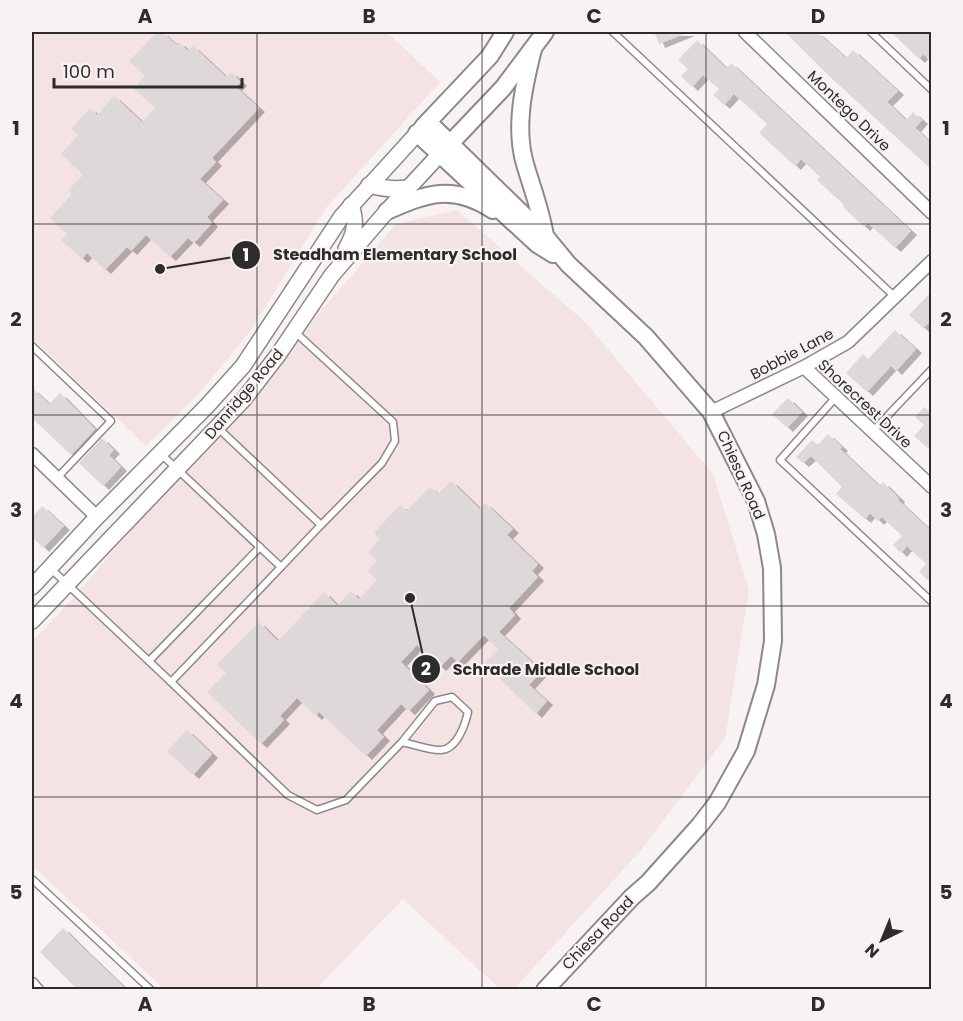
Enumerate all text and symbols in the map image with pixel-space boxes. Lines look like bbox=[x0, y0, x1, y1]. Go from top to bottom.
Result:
text: A bbox=[138, 2, 153, 30]
text: B bbox=[362, 2, 376, 30]
text: C bbox=[586, 2, 602, 30]
text: D bbox=[811, 2, 825, 30]
scale bar bbox=[54, 51, 242, 89]
text: 100 m bbox=[63, 59, 115, 84]
street label: Montego Drive bbox=[803, 65, 896, 156]
text: 1 bbox=[12, 114, 20, 142]
text: 1 bbox=[942, 114, 950, 142]
callout: Steadham Elementary School bbox=[231, 238, 529, 272]
text: 1 bbox=[243, 242, 249, 267]
text: Steadham Elementary School bbox=[273, 243, 517, 266]
text: 2 bbox=[10, 305, 22, 333]
text: 2 bbox=[940, 305, 952, 333]
street label: Bobbie Lane bbox=[746, 323, 837, 384]
street label: Danridge Road bbox=[200, 344, 288, 443]
street label: Shorecrest Drive bbox=[814, 354, 917, 453]
street label: Chiesa Road bbox=[713, 427, 770, 523]
text: 3 bbox=[10, 496, 22, 524]
text: 3 bbox=[940, 496, 952, 524]
callout: Schrade Middle School bbox=[411, 652, 652, 686]
text: 2 bbox=[421, 656, 431, 681]
text: Schrade Middle School bbox=[453, 658, 639, 681]
text: 4 bbox=[9, 687, 23, 715]
text: 4 bbox=[939, 687, 953, 715]
text: 5 bbox=[10, 878, 23, 906]
text: 5 bbox=[940, 878, 953, 906]
street label: Chiesa Road bbox=[557, 891, 638, 974]
north arrow bbox=[852, 910, 912, 970]
text: N bbox=[860, 938, 884, 963]
text: A bbox=[138, 990, 153, 1018]
text: B bbox=[362, 990, 376, 1018]
text: C bbox=[586, 990, 602, 1018]
text: D bbox=[811, 990, 825, 1018]

